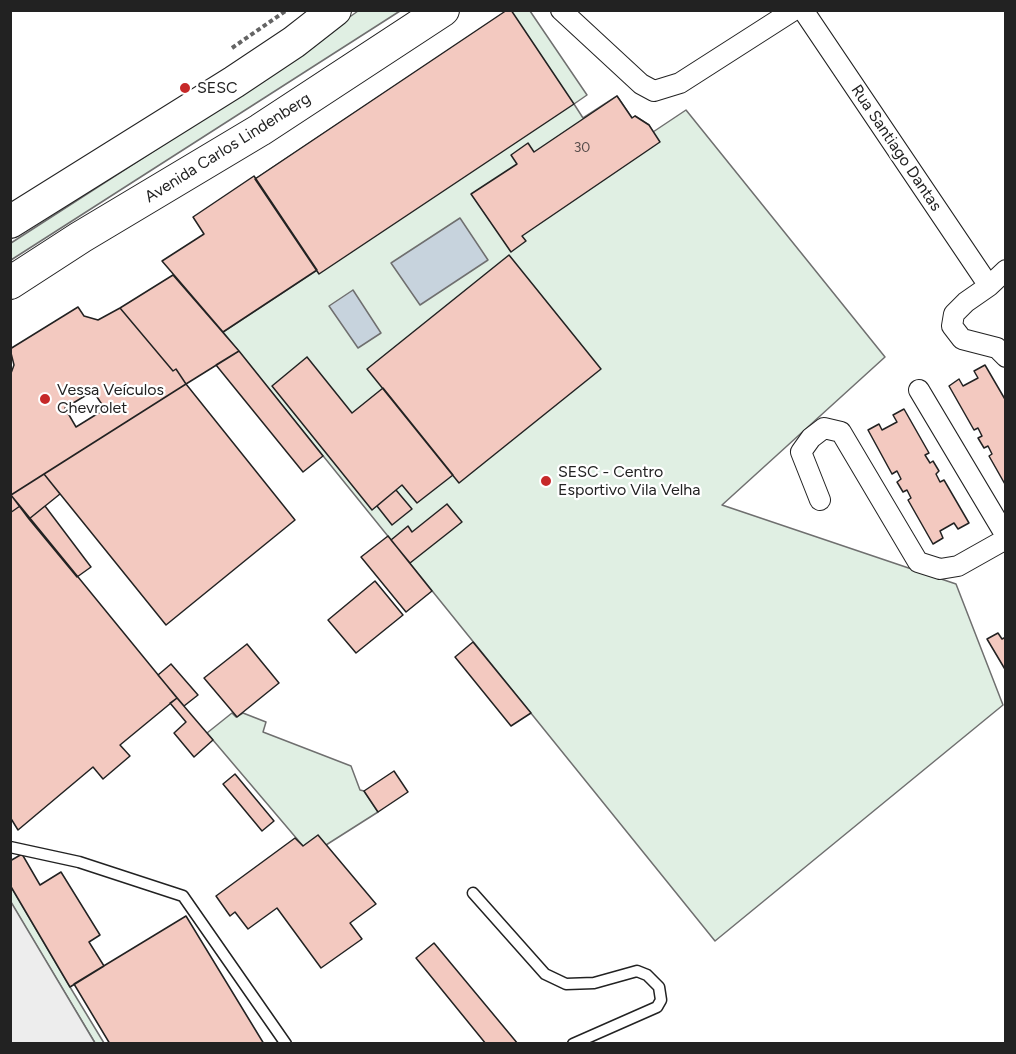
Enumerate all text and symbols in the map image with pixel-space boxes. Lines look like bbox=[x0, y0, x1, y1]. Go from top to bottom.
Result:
place label: SESC bbox=[197, 78, 238, 98]
marker: SESC bbox=[178, 81, 192, 95]
street label: Rua Santiago Dantas bbox=[847, 81, 945, 215]
street label: Avenida Carlos Lindenberg bbox=[142, 89, 314, 207]
house number: 30 bbox=[574, 140, 590, 156]
place label: Vessa Veículos Chevrolet bbox=[57, 380, 164, 418]
marker: Vessa Veículos Chevrolet bbox=[38, 392, 52, 406]
place label: SESC - Centro Esportivo Vila Velha bbox=[558, 462, 700, 500]
marker: SESC - Centro Esportivo Vila Velha bbox=[539, 474, 553, 488]

